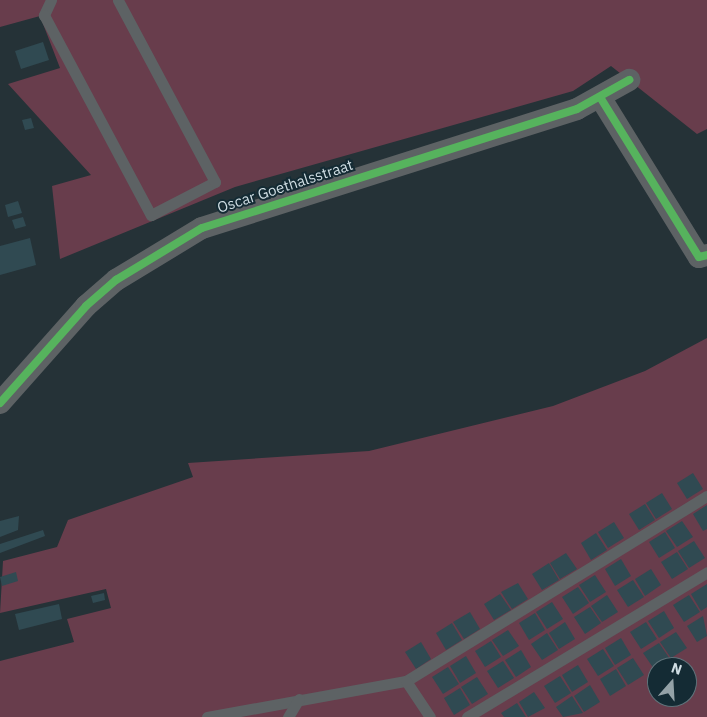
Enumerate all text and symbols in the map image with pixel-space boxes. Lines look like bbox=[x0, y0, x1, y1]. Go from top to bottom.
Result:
street label: Oscar Goethalsstraat bbox=[215, 156, 355, 216]
north arrow bbox=[647, 657, 697, 707]
text: N bbox=[669, 659, 684, 679]

